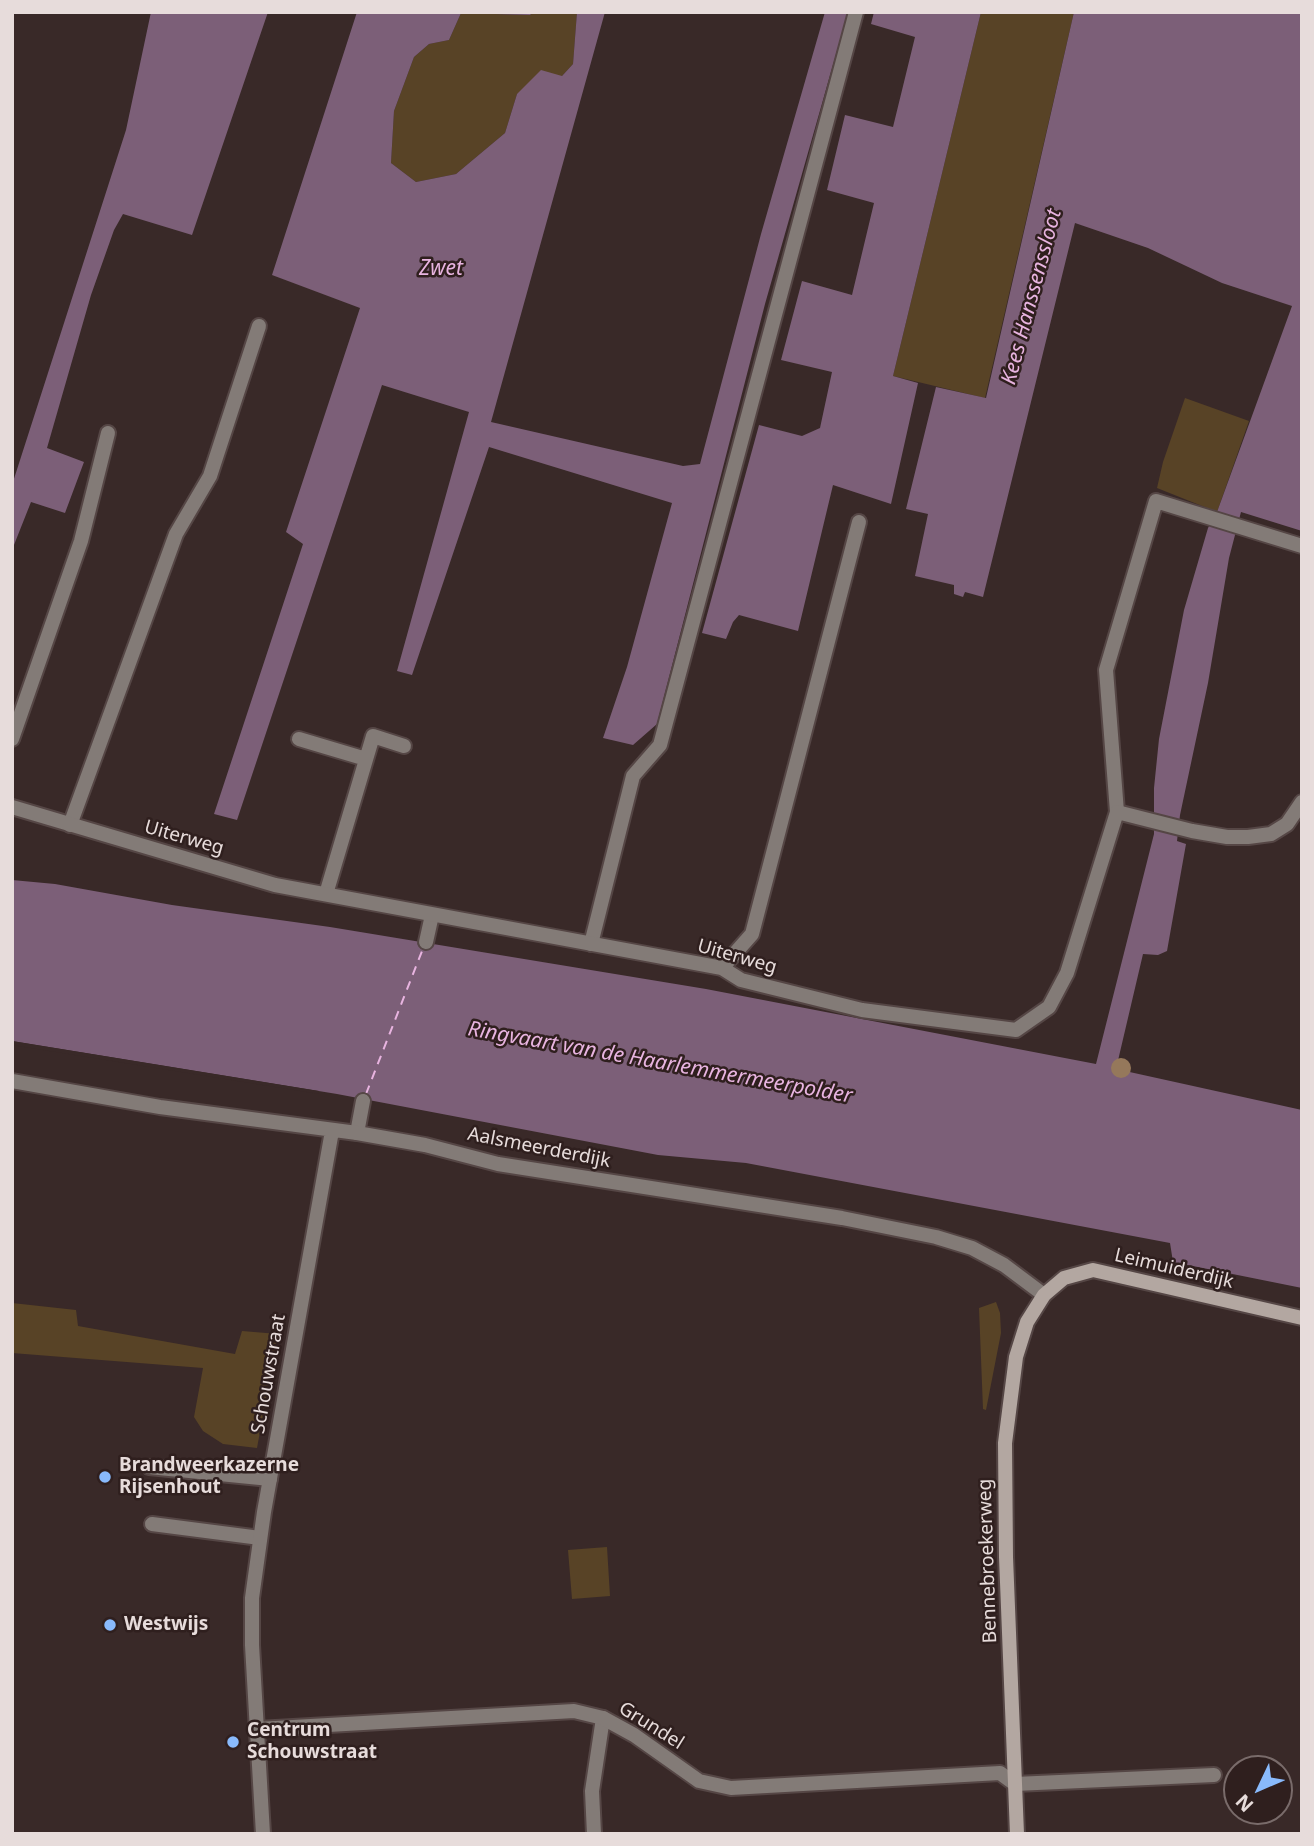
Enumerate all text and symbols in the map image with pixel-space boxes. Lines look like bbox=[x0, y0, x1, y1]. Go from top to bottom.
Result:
water label: Kees Hanssenssloot bbox=[996, 207, 1068, 387]
water label: Zwet bbox=[419, 256, 463, 282]
street label: Uiterweg bbox=[142, 816, 226, 860]
street label: Uiterweg bbox=[695, 935, 779, 979]
water label: Ringvaart van de Haarlemmermeerpolder bbox=[466, 1017, 854, 1109]
street label: Aalsmeerderdijk bbox=[466, 1123, 612, 1173]
street label: Leimuiderdijk bbox=[1112, 1244, 1236, 1294]
street label: Schouwstraat bbox=[247, 1312, 291, 1436]
place label: Brandweerkazerne Rijsenhout bbox=[119, 1455, 299, 1499]
marker: Brandweerkazerne Rijsenhout bbox=[97, 1469, 113, 1485]
street label: Bennebroekerweg bbox=[974, 1478, 1002, 1644]
place label: Westwijs bbox=[124, 1614, 208, 1636]
marker: Westwijs bbox=[102, 1617, 118, 1633]
street label: Grundel bbox=[614, 1697, 688, 1755]
place label: Centrum Schouwstraat bbox=[247, 1720, 377, 1764]
marker: Centrum Schouwstraat bbox=[225, 1734, 241, 1750]
north arrow bbox=[1223, 1755, 1293, 1825]
text: N bbox=[1230, 1789, 1259, 1818]

